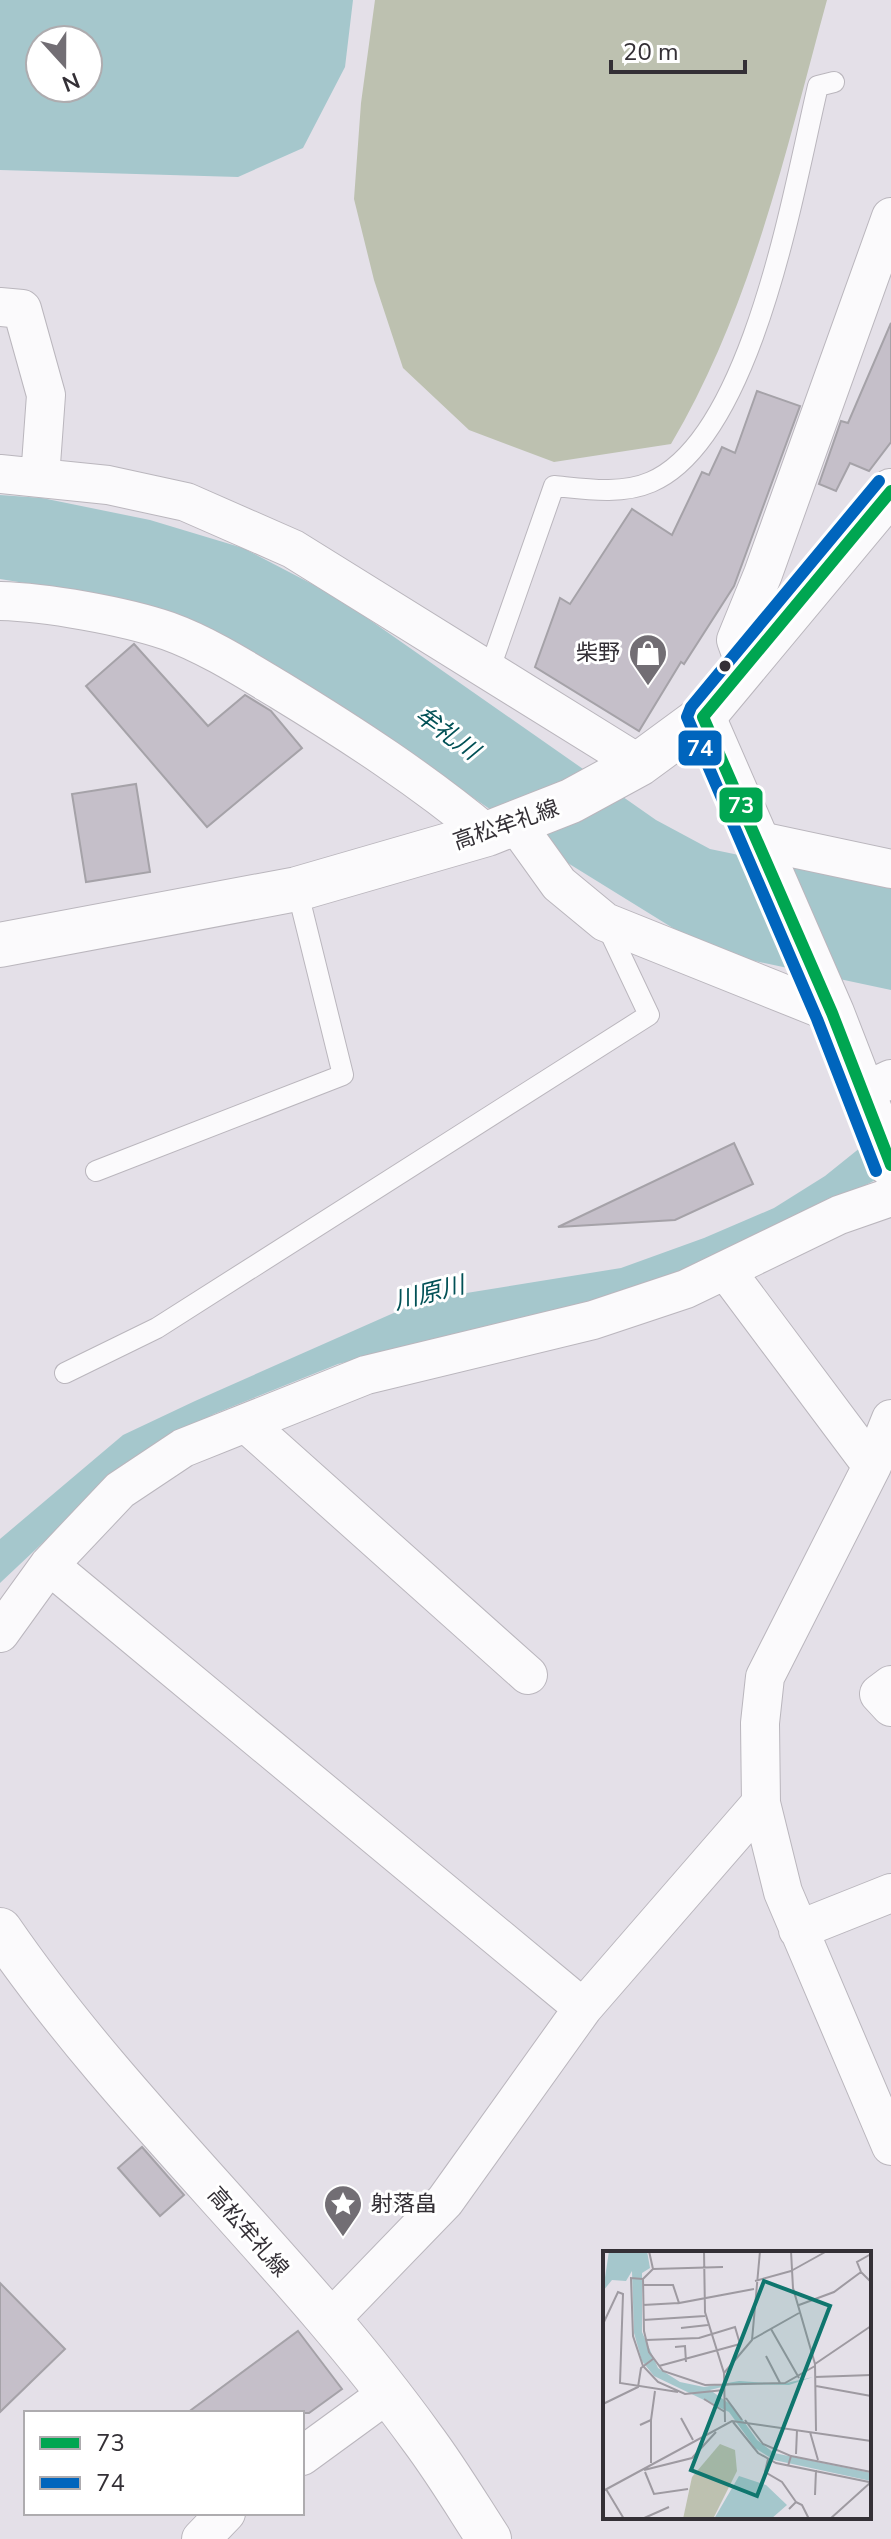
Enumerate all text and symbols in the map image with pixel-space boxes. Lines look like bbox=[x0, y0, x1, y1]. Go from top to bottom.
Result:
north arrow bbox=[24, 24, 104, 104]
scale bar bbox=[611, 24, 745, 74]
text: 20 m bbox=[623, 36, 679, 68]
text: N bbox=[58, 65, 84, 99]
shop icon: 柴野 bbox=[627, 632, 669, 687]
place label: 柴野 bbox=[576, 638, 620, 668]
unlabelled marker bbox=[717, 658, 733, 674]
water label: 牟礼川 bbox=[408, 699, 488, 769]
line badge: 74 bbox=[677, 729, 723, 767]
text: 74 bbox=[687, 734, 713, 764]
line badge: 73 bbox=[718, 786, 764, 824]
text: 73 bbox=[728, 791, 754, 821]
street label: 高松牟礼線 bbox=[449, 793, 563, 857]
water label: 川原川 bbox=[390, 1268, 471, 1317]
street label: 高松牟礼線 bbox=[201, 2181, 295, 2283]
place icon: 射落畠 bbox=[322, 2183, 364, 2238]
place label: 射落畠 bbox=[371, 2189, 437, 2219]
inset map bbox=[603, 2251, 871, 2519]
legend bbox=[24, 2411, 304, 2515]
text: 73 bbox=[96, 2427, 125, 2459]
text: 74 bbox=[96, 2467, 125, 2499]

